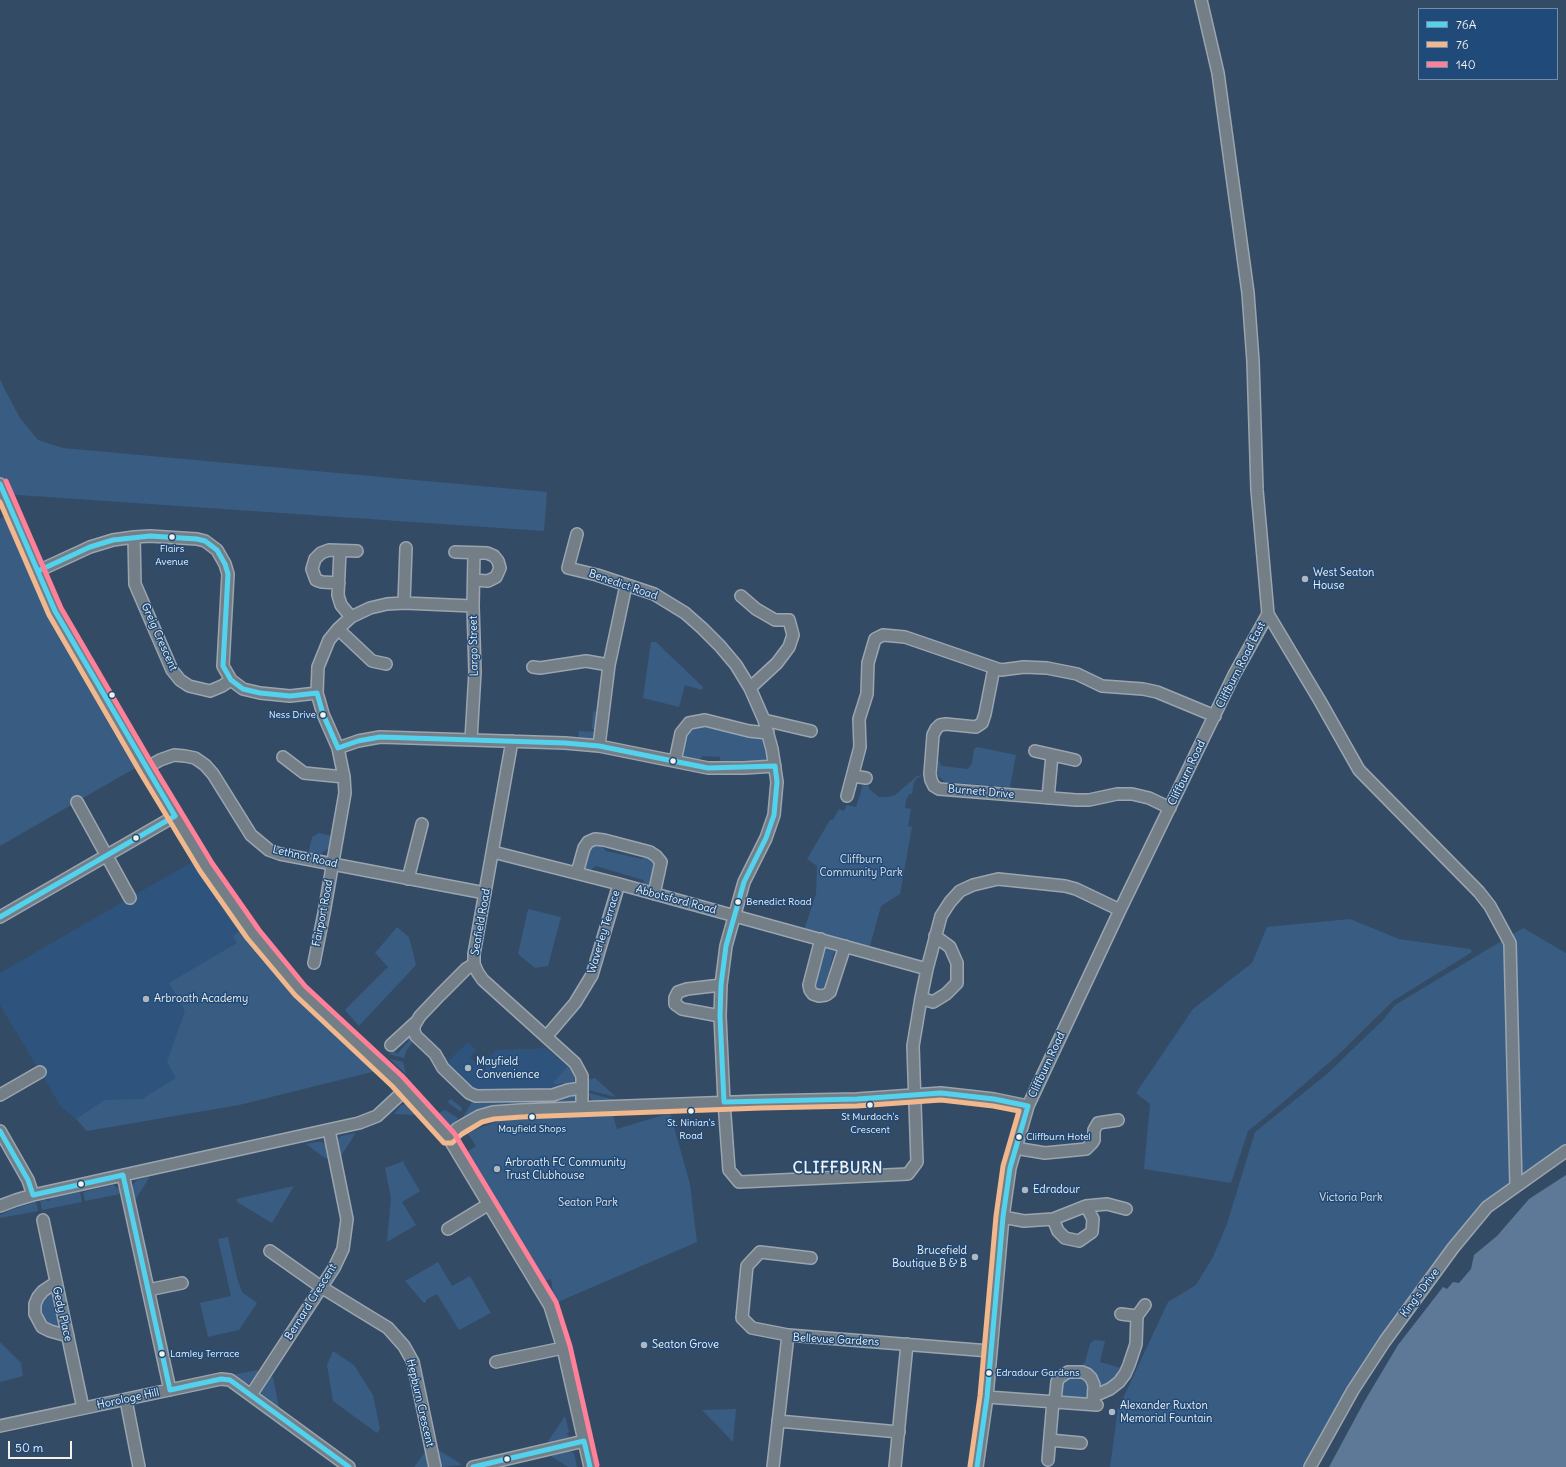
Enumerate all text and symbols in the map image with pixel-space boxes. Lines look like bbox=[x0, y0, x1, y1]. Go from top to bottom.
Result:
legend bbox=[1418, 8, 1558, 80]
text: 76A bbox=[1456, 17, 1476, 32]
text: 76 bbox=[1456, 37, 1469, 52]
text: 140 bbox=[1456, 57, 1476, 72]
marker: Flairs Avenue bbox=[167, 532, 177, 542]
place label: Flairs Avenue bbox=[155, 543, 189, 566]
place label: West Seaton House bbox=[1313, 566, 1374, 592]
street label: Benedict Road bbox=[587, 567, 659, 603]
marker: West Seaton House bbox=[1300, 574, 1310, 584]
street label: Greig Crescent bbox=[138, 601, 180, 673]
street label: Largo Street bbox=[467, 615, 481, 677]
street label: Cliffburn Road East bbox=[1214, 620, 1268, 710]
unlabelled marker bbox=[107, 690, 117, 700]
place label: Ness Drive bbox=[269, 709, 316, 721]
marker: Ness Drive bbox=[318, 710, 328, 720]
street label: Cliffburn Road bbox=[1165, 738, 1209, 808]
unlabelled marker bbox=[668, 756, 678, 766]
street label: Burnett Drive bbox=[947, 783, 1015, 801]
unlabelled marker bbox=[131, 833, 141, 843]
street label: Lethnot Road bbox=[271, 843, 339, 871]
park label: Cliffburn Community Park bbox=[819, 853, 903, 879]
street label: Fairport Road bbox=[310, 878, 336, 948]
street label: Abbotsford Road bbox=[634, 883, 718, 917]
street label: Seafield Road bbox=[469, 888, 493, 956]
street label: Waverley Terrace bbox=[585, 889, 623, 975]
place label: Benedict Road bbox=[746, 896, 812, 908]
marker: Benedict Road bbox=[733, 897, 743, 907]
place label: Arbroath Academy bbox=[154, 992, 248, 1006]
marker: Arbroath Academy bbox=[141, 994, 151, 1004]
street label: Cliffburn Road bbox=[1026, 1030, 1068, 1100]
place label: Mayfield Convenience bbox=[476, 1055, 539, 1081]
marker: Mayfield Convenience bbox=[463, 1063, 473, 1073]
marker: St Murdoch's Crescent bbox=[865, 1100, 875, 1110]
marker: St. Ninian's Road bbox=[686, 1106, 696, 1116]
place label: St Murdoch's Crescent bbox=[841, 1111, 899, 1134]
marker: Mayfield Shops bbox=[527, 1112, 537, 1122]
place label: St. Ninian's Road bbox=[667, 1117, 715, 1140]
place label: Mayfield Shops bbox=[498, 1123, 566, 1135]
place label: Cliffburn Hotel bbox=[1026, 1131, 1091, 1143]
marker: Cliffburn Hotel bbox=[1014, 1132, 1024, 1142]
place label: Arbroath FC Community Trust Clubhouse bbox=[505, 1156, 626, 1182]
district label: CLIFFBURN bbox=[793, 1160, 883, 1178]
marker: Arbroath FC Community Trust Clubhouse bbox=[492, 1164, 502, 1174]
unlabelled marker bbox=[76, 1179, 86, 1189]
place label: Edradour bbox=[1033, 1183, 1080, 1197]
marker: Edradour bbox=[1020, 1185, 1030, 1195]
park label: Victoria Park bbox=[1319, 1191, 1383, 1205]
park label: Seaton Park bbox=[558, 1196, 618, 1210]
place label: Brucefield Boutique B & B bbox=[892, 1244, 967, 1270]
marker: Brucefield Boutique B & B bbox=[970, 1252, 980, 1262]
street label: Bernard Crescent bbox=[282, 1261, 340, 1343]
street label: King's Drive bbox=[1398, 1266, 1442, 1320]
street label: Gedy Place bbox=[49, 1285, 75, 1343]
street label: Bellevue Gardens bbox=[792, 1331, 880, 1349]
place label: Seaton Grove bbox=[652, 1338, 719, 1352]
marker: Seaton Grove bbox=[639, 1340, 649, 1350]
place label: Lamley Terrace bbox=[170, 1348, 239, 1360]
marker: Lamley Terrace bbox=[157, 1349, 167, 1359]
street label: Hepburn Crescent bbox=[403, 1358, 437, 1448]
place label: Edradour Gardens bbox=[996, 1367, 1080, 1379]
marker: Edradour Gardens bbox=[984, 1368, 994, 1378]
street label: Horologe Hill bbox=[96, 1386, 160, 1412]
place label: Alexander Ruxton Memorial Fountain bbox=[1120, 1399, 1212, 1425]
marker: Alexander Ruxton Memorial Fountain bbox=[1107, 1407, 1117, 1417]
scale bar bbox=[10, 1433, 74, 1459]
text: 50 m bbox=[15, 1440, 43, 1455]
unlabelled marker bbox=[502, 1454, 512, 1464]

